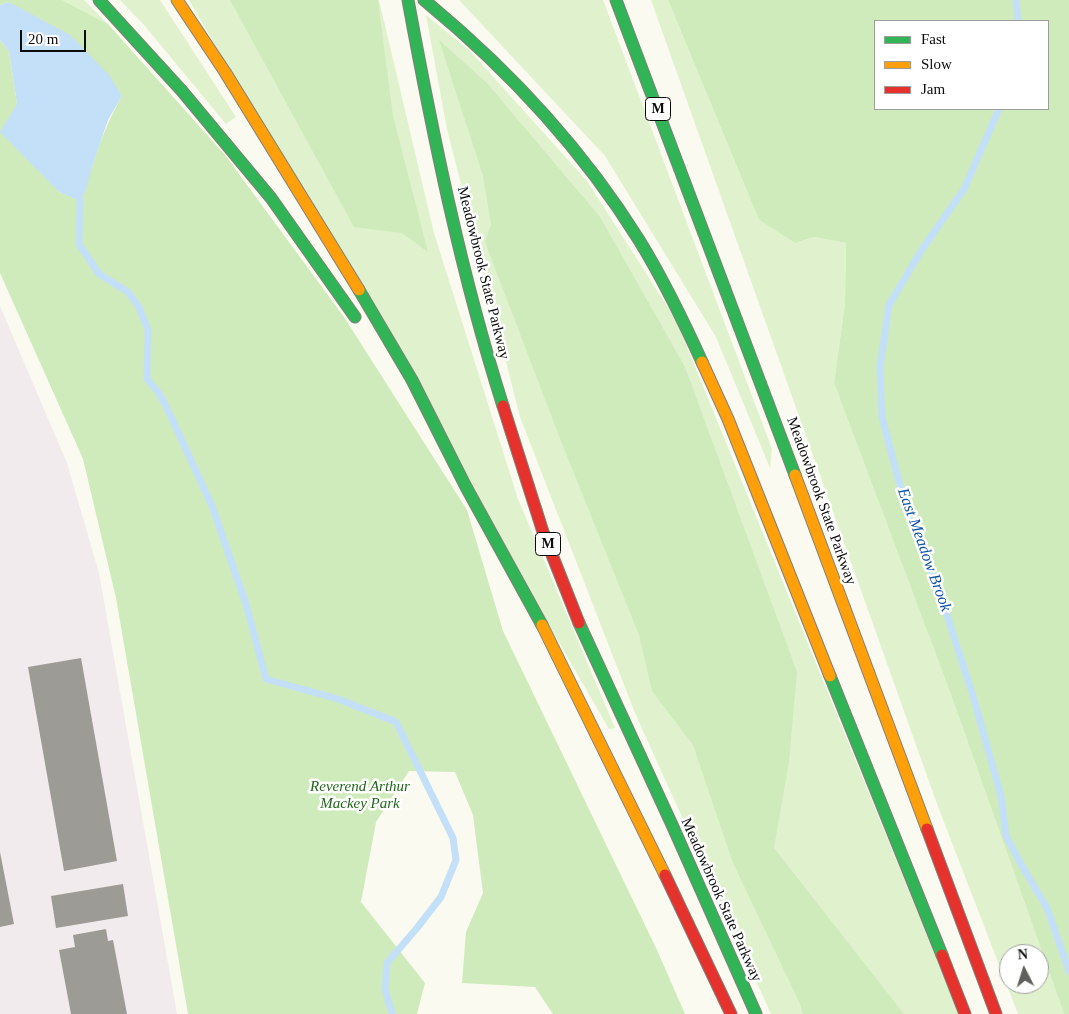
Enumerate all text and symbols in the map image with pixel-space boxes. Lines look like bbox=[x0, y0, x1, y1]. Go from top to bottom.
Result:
scale bar bbox=[22, 20, 89, 52]
legend bbox=[874, 20, 1049, 110]
text: 20 m bbox=[28, 31, 58, 47]
text: Fast bbox=[921, 31, 946, 47]
text: Slow bbox=[921, 56, 952, 72]
text: Jam bbox=[921, 81, 945, 97]
road number: M bbox=[646, 98, 670, 120]
street label: Meadowbrook State Parkway bbox=[453, 185, 513, 361]
street label: Meadowbrook State Parkway bbox=[782, 415, 860, 587]
water label: East Meadow Brook bbox=[893, 486, 955, 614]
road number: M bbox=[536, 532, 560, 556]
park label: Reverend Arthur Mackey Park bbox=[310, 778, 410, 813]
street label: Meadowbrook State Parkway bbox=[677, 815, 765, 985]
north arrow bbox=[999, 944, 1049, 994]
text: N bbox=[1017, 947, 1028, 962]

